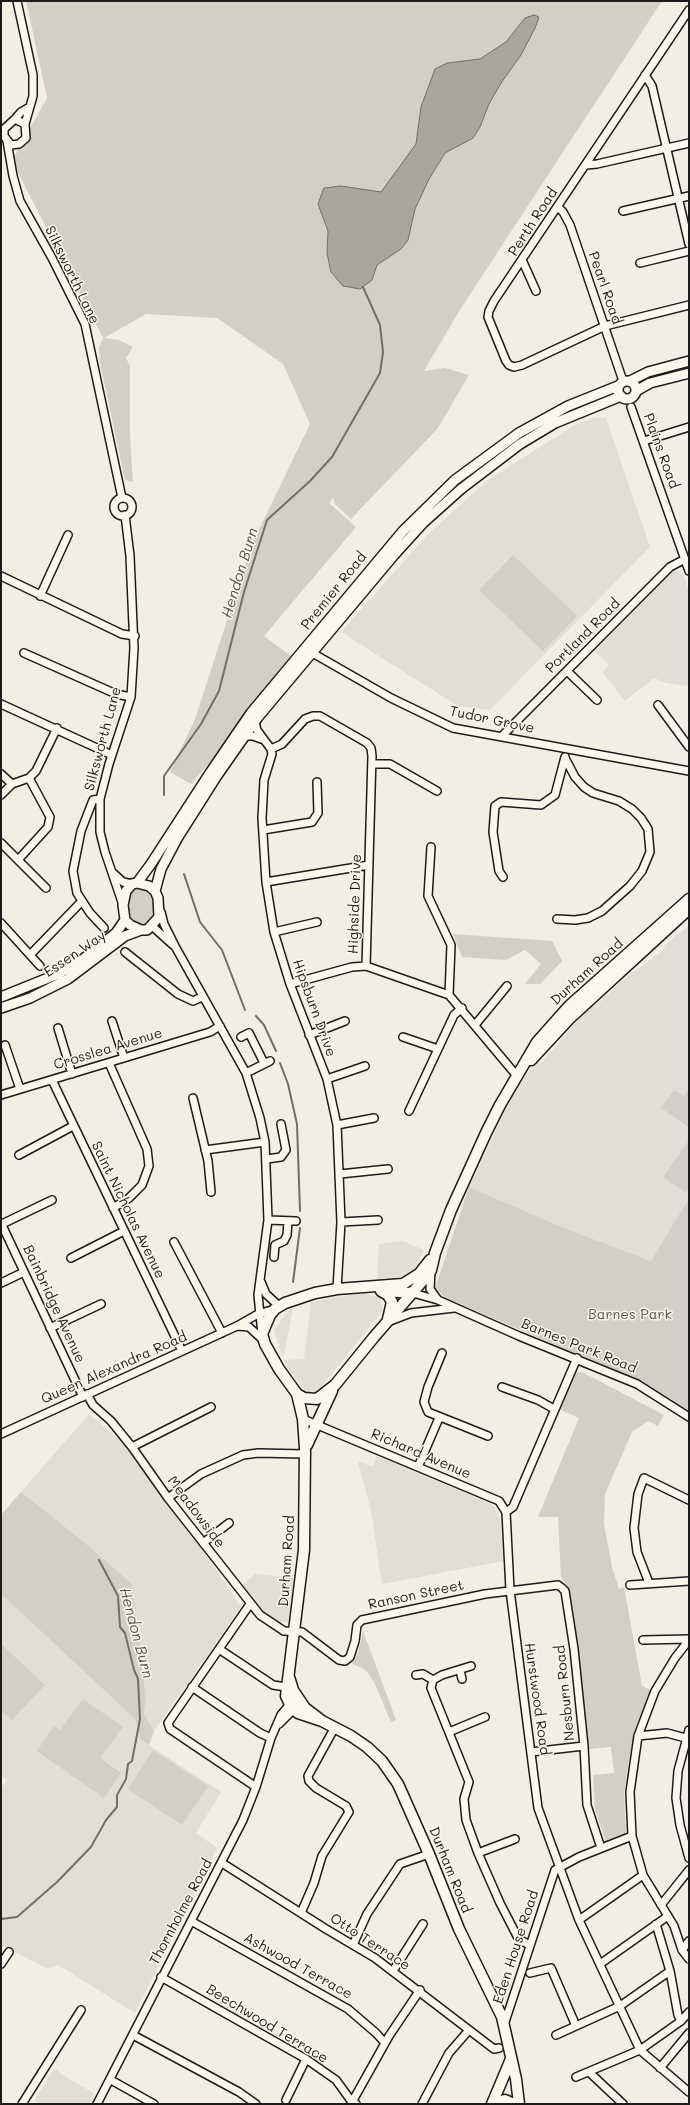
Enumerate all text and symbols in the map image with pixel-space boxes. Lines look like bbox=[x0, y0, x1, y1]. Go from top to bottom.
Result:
street label: Perth Road bbox=[505, 185, 561, 259]
street label: Silksworth Lane bbox=[41, 223, 103, 327]
street label: Pearl Road bbox=[585, 249, 625, 327]
street label: Plains Road bbox=[640, 411, 682, 491]
water label: Hendon Burn bbox=[218, 526, 262, 620]
street label: Premier Road bbox=[298, 549, 370, 633]
street label: Portland Road bbox=[542, 595, 624, 677]
street label: Silksworth Lane bbox=[81, 685, 125, 793]
street label: Tudor Grove bbox=[448, 703, 536, 737]
street label: Highside Drive bbox=[345, 854, 365, 954]
street label: Essen Way bbox=[41, 927, 109, 981]
street label: Durham Road bbox=[547, 935, 627, 1009]
street label: Hipsburn Drive bbox=[289, 957, 339, 1059]
street label: Crosslea Avenue bbox=[52, 1024, 164, 1074]
street label: Saint Nicholas Avenue bbox=[88, 1139, 168, 1281]
street label: Bainbridge Avenue bbox=[19, 1242, 89, 1366]
park label: Barnes Park bbox=[588, 1307, 672, 1323]
street label: Barnes Park Road bbox=[519, 1315, 639, 1377]
street label: Queen Alexandra Road bbox=[39, 1328, 189, 1408]
street label: Richard Avenue bbox=[369, 1425, 473, 1483]
street label: Meadowside bbox=[164, 1473, 228, 1551]
street label: Durham Road bbox=[275, 1515, 299, 1607]
street label: Ranson Street bbox=[367, 1577, 465, 1613]
water label: Hendon Burn bbox=[115, 1586, 157, 1680]
street label: Hurstwood Road bbox=[521, 1642, 553, 1756]
street label: Nesburn Road bbox=[552, 1644, 578, 1742]
street label: Durham Road bbox=[425, 1824, 475, 1916]
street label: Thornholme Road bbox=[146, 1856, 216, 1968]
street label: Eden House Road bbox=[490, 1888, 542, 2006]
street label: Otto Terrace bbox=[327, 1910, 413, 1974]
street label: Ashwood Terrace bbox=[241, 1929, 355, 2003]
street label: Beechwood Terrace bbox=[203, 1981, 331, 2067]

